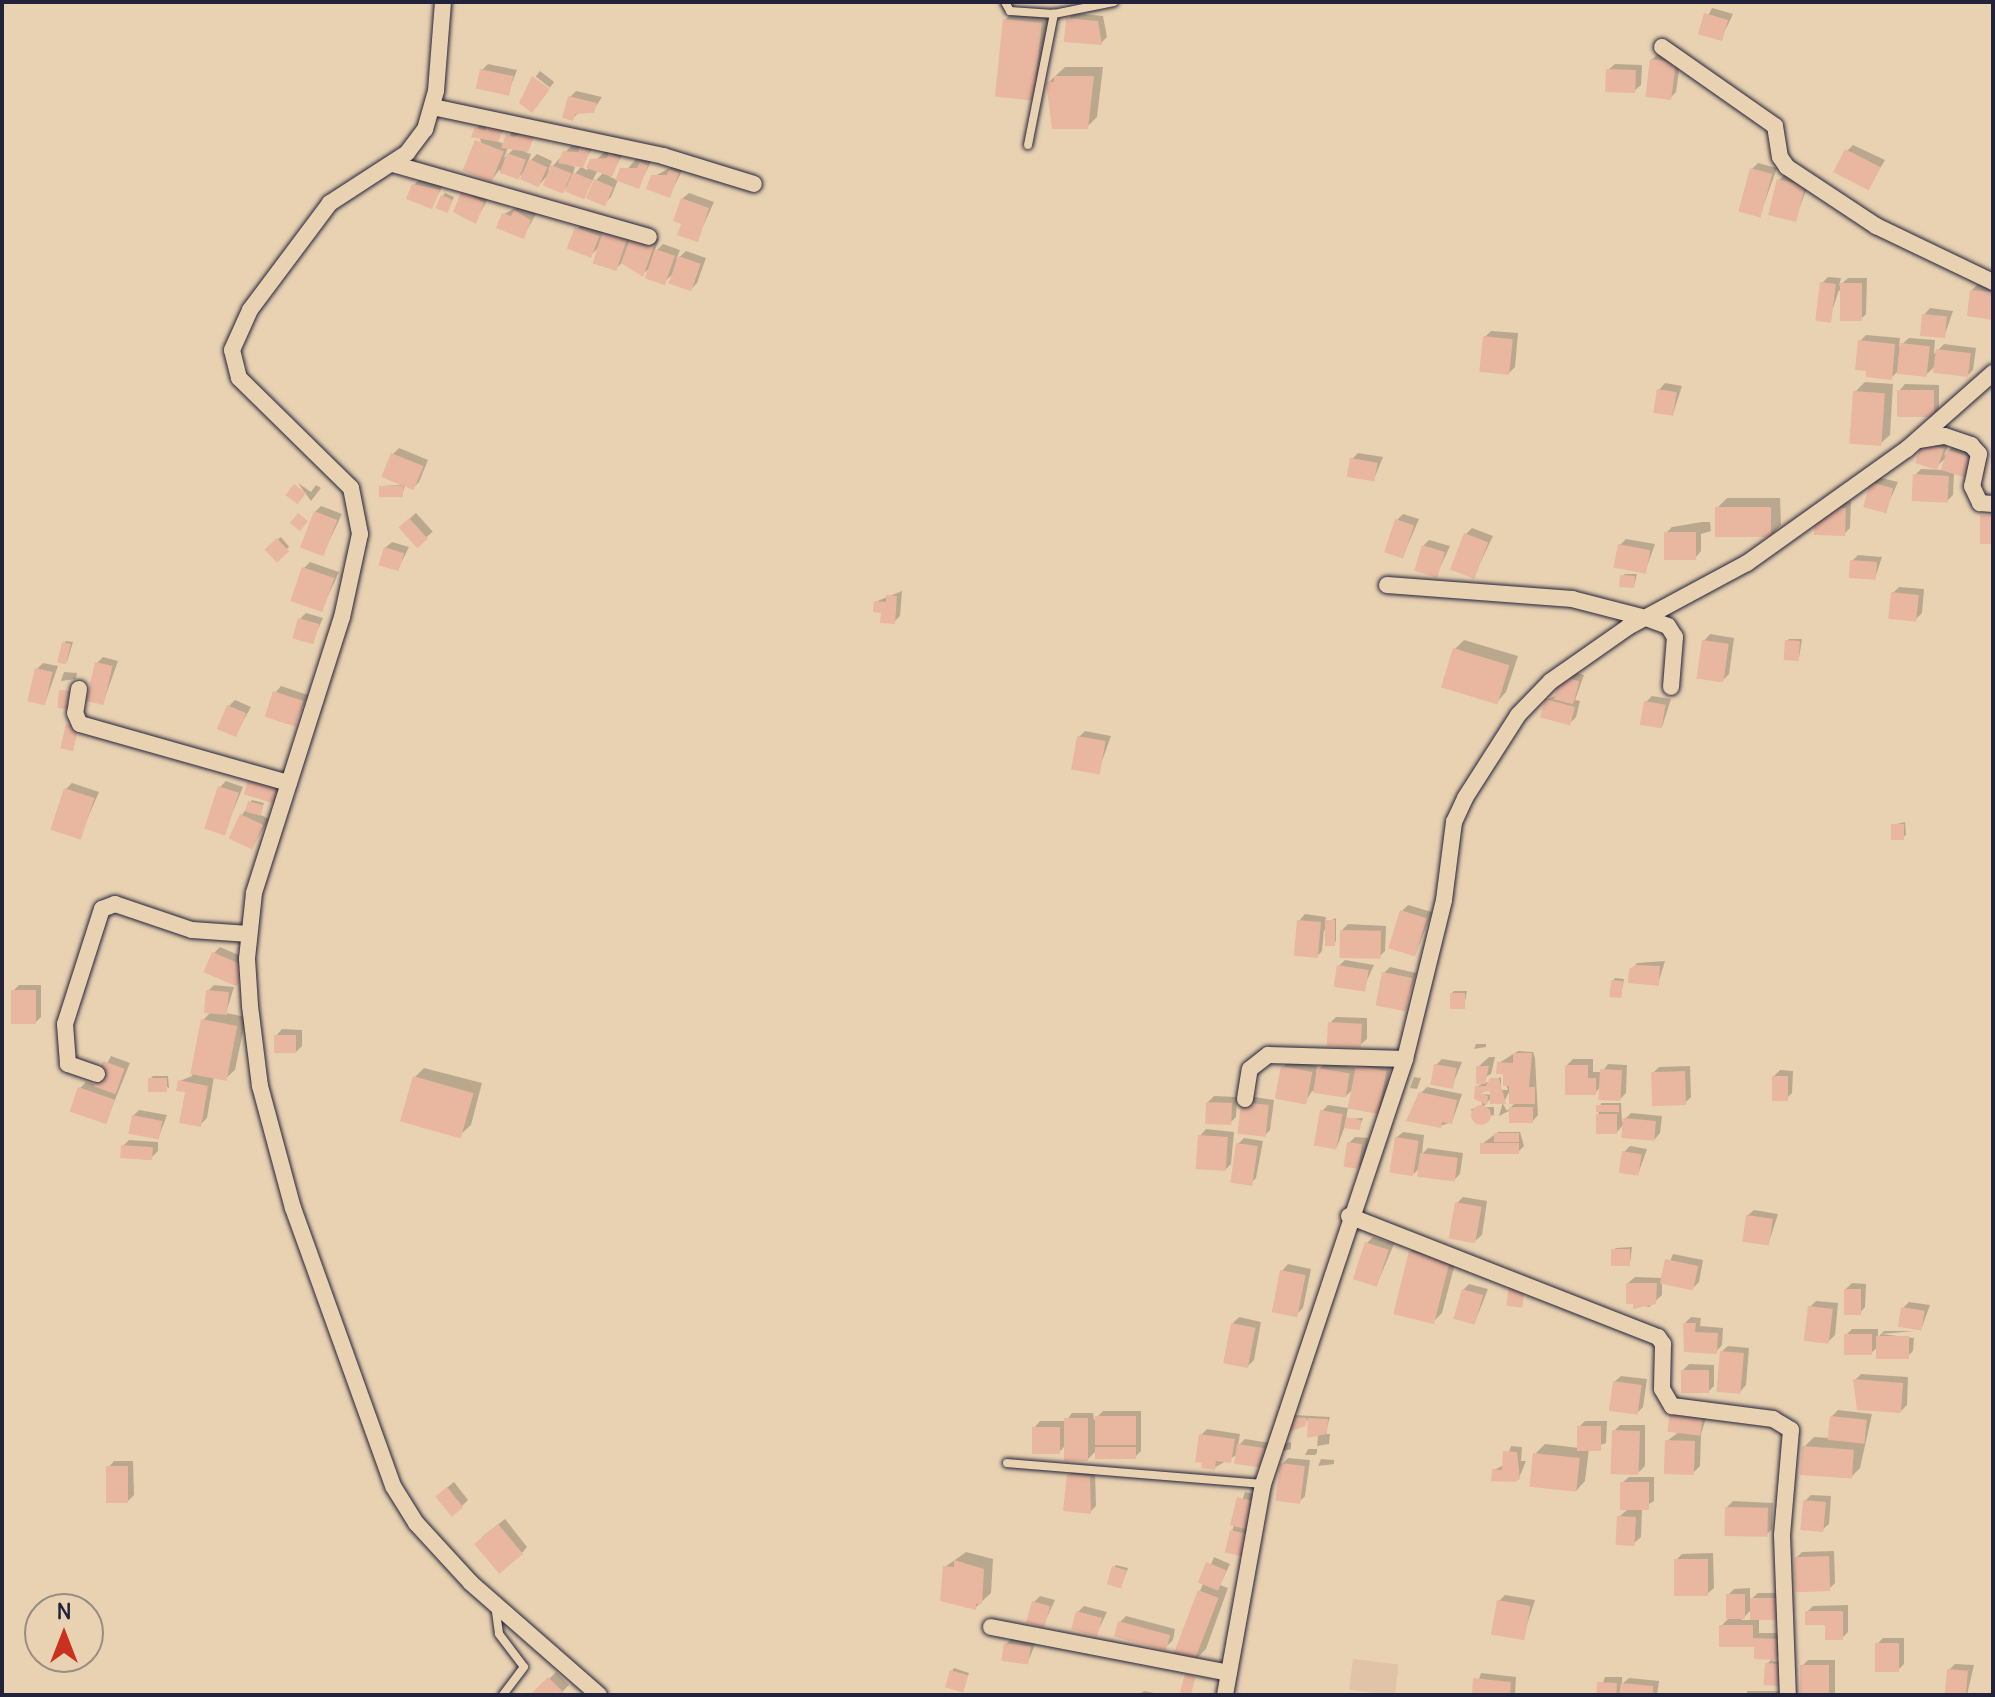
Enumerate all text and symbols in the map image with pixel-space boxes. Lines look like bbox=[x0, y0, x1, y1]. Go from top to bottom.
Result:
north arrow bbox=[24, 1593, 104, 1673]
text: N bbox=[56, 1597, 72, 1625]

